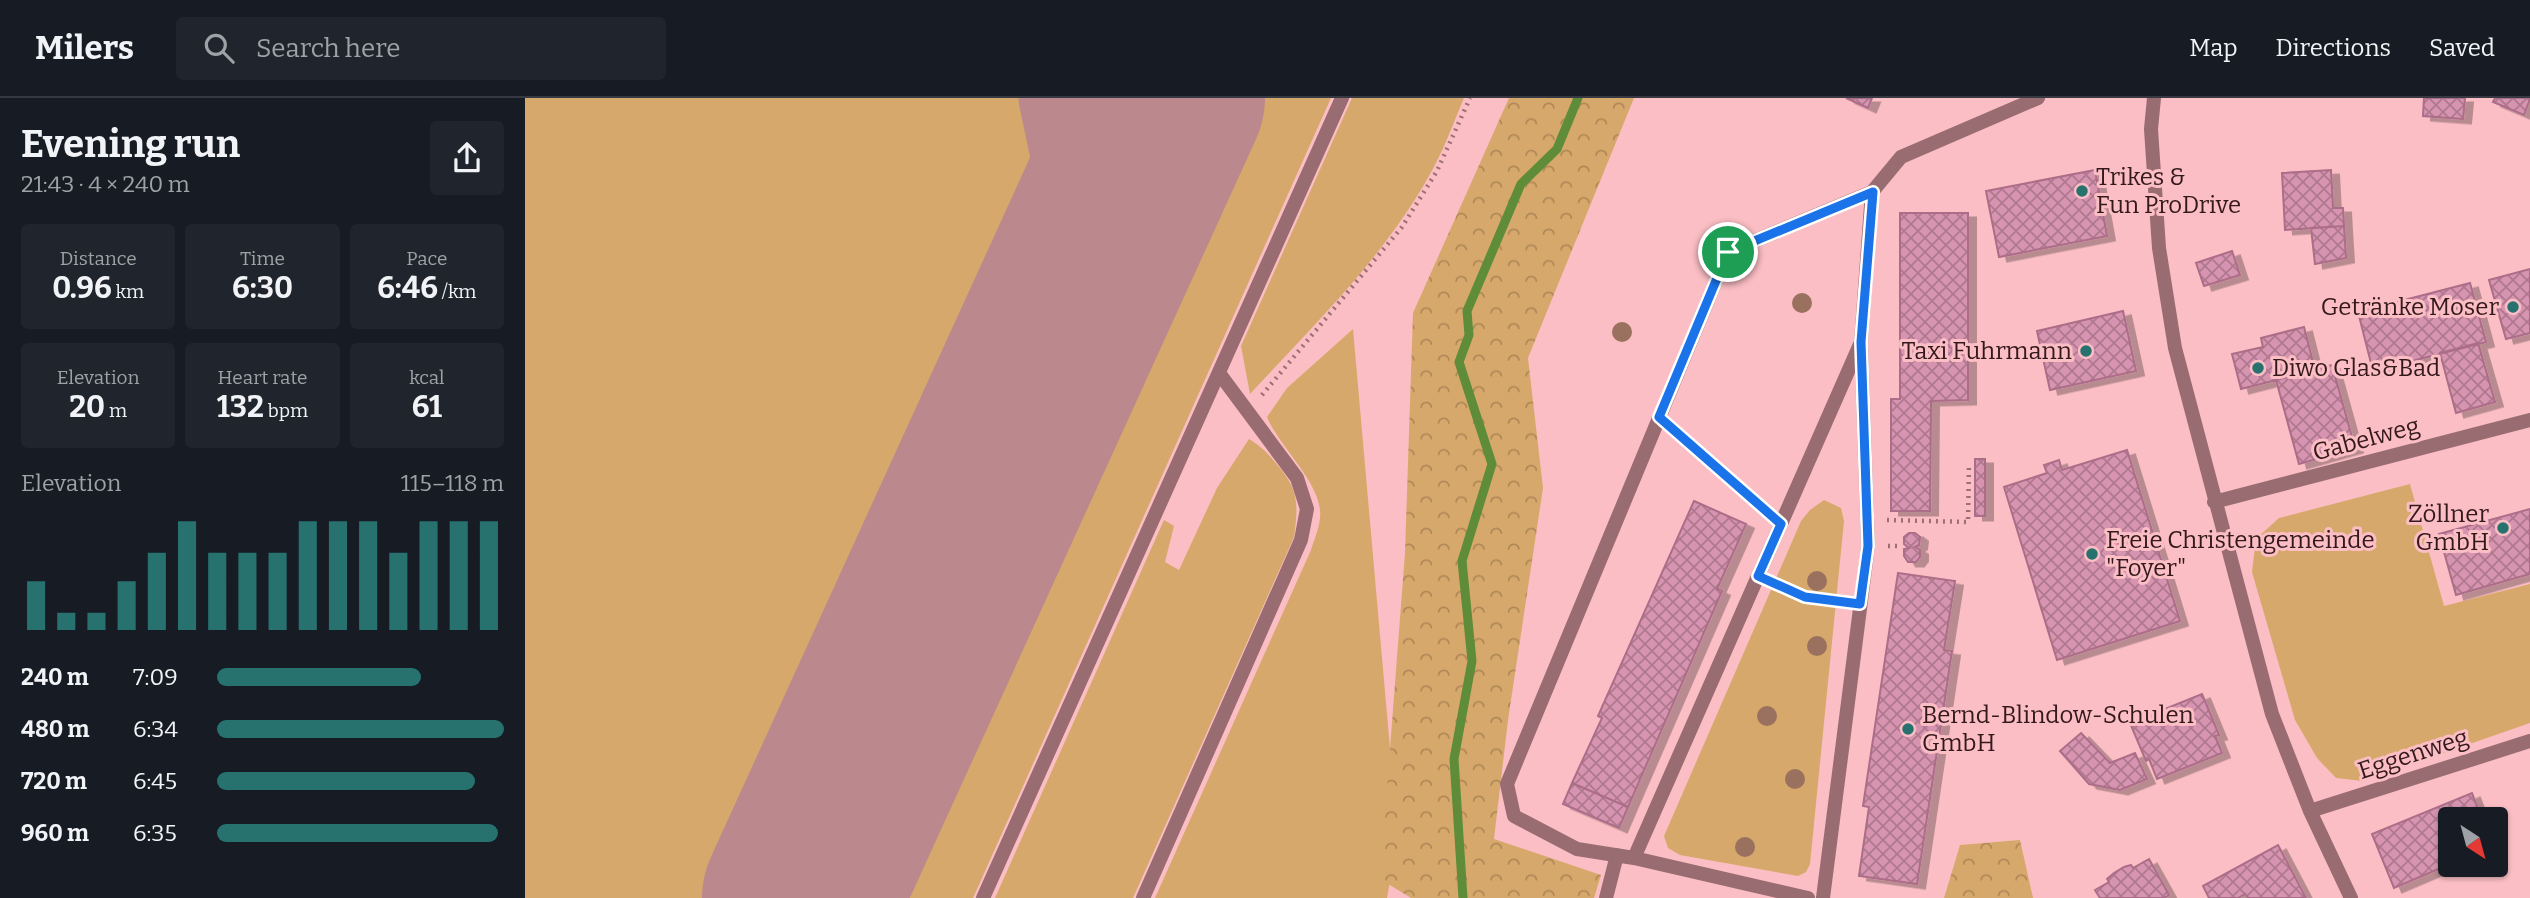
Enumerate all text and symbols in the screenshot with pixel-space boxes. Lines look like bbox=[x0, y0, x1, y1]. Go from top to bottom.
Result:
search box bbox=[176, 17, 666, 80]
text: Milers bbox=[35, 28, 134, 68]
icon: search bbox=[200, 29, 238, 67]
text: Search here bbox=[256, 33, 400, 64]
text: Map bbox=[2189, 34, 2238, 62]
text: Directions bbox=[2276, 34, 2391, 62]
text: Saved bbox=[2429, 34, 2495, 62]
text: Evening run bbox=[21, 121, 240, 167]
button: share bbox=[430, 121, 504, 195]
place label: Trikes & Fun ProDrive bbox=[2096, 163, 2241, 219]
text: 21:43 · 4 × 240 m bbox=[21, 170, 190, 198]
marker: Trikes & Fun ProDrive bbox=[2074, 183, 2090, 199]
pin bbox=[1698, 222, 1758, 282]
icon: arrive bbox=[1709, 233, 1747, 271]
text: Distance bbox=[60, 247, 137, 270]
text: Time bbox=[240, 247, 285, 270]
text: Pace bbox=[406, 247, 447, 270]
text: 0.96 bbox=[52, 270, 112, 306]
text: 6:30 bbox=[232, 270, 293, 306]
text: 6:46 bbox=[377, 270, 438, 306]
text: km bbox=[112, 280, 144, 303]
text: /km bbox=[438, 280, 477, 303]
place label: Getränke Moser bbox=[2321, 293, 2499, 321]
marker: Getränke Moser bbox=[2505, 299, 2521, 315]
place label: Taxi Fuhrmann bbox=[1902, 337, 2072, 365]
marker: Taxi Fuhrmann bbox=[2078, 343, 2094, 359]
place label: Diwo Glas&Bad bbox=[2272, 354, 2440, 382]
marker: Diwo Glas&Bad bbox=[2250, 360, 2266, 376]
text: Elevation bbox=[57, 366, 140, 389]
text: Heart rate bbox=[218, 366, 307, 389]
text: kcal bbox=[409, 366, 445, 389]
text: 20 bbox=[69, 389, 105, 425]
text: 132 bbox=[217, 389, 264, 425]
text: 61 bbox=[412, 389, 442, 425]
text: m bbox=[105, 399, 127, 422]
text: bpm bbox=[264, 399, 308, 422]
street label: Gabelweg bbox=[2310, 411, 2422, 467]
text: Elevation bbox=[21, 469, 121, 497]
text: 115–118 m bbox=[401, 469, 504, 497]
place label: Zöllner GmbH bbox=[2408, 500, 2489, 556]
marker: Zöllner GmbH bbox=[2495, 520, 2511, 536]
place label: Freie Christengemeinde "Foyer" bbox=[2106, 526, 2375, 582]
marker: Freie Christengemeinde "Foyer" bbox=[2084, 546, 2100, 562]
text: 240 m bbox=[21, 663, 89, 691]
text: 7:09 bbox=[133, 663, 178, 691]
place label: Bernd-Blindow-Schulen GmbH bbox=[1922, 701, 2194, 757]
text: 480 m bbox=[21, 715, 90, 743]
text: 6:34 bbox=[133, 715, 178, 743]
marker: Bernd-Blindow-Schulen GmbH bbox=[1900, 721, 1916, 737]
street label: Eggenweg bbox=[2354, 723, 2472, 785]
text: 720 m bbox=[21, 767, 87, 795]
text: 6:45 bbox=[133, 767, 177, 795]
north arrow bbox=[2438, 807, 2508, 877]
map controls bbox=[2438, 807, 2508, 877]
text: 960 m bbox=[21, 819, 89, 847]
text: 6:35 bbox=[133, 819, 177, 847]

